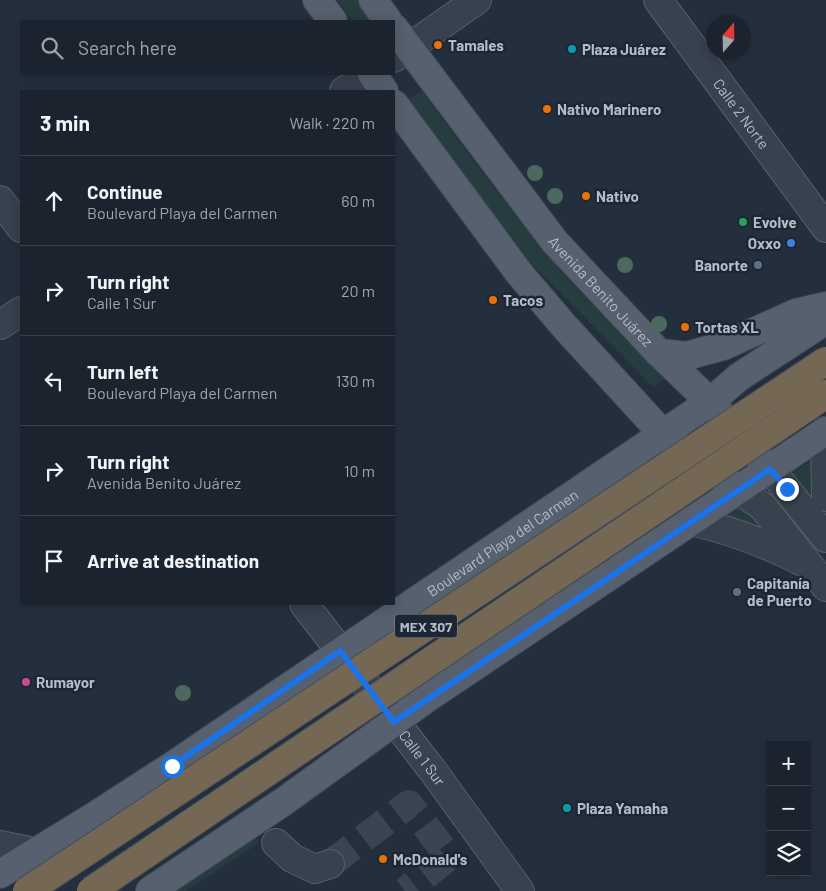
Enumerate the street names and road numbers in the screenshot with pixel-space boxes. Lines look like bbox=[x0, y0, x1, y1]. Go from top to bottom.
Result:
street label: Calle 2 Norte bbox=[710, 75, 773, 152]
street label: Avenida Benito Juárez bbox=[545, 233, 657, 350]
street label: Boulevard Playa del Carmen bbox=[423, 485, 581, 600]
road number: MEX 307 bbox=[395, 614, 457, 638]
street label: Calle 1 Sur bbox=[396, 726, 450, 789]

